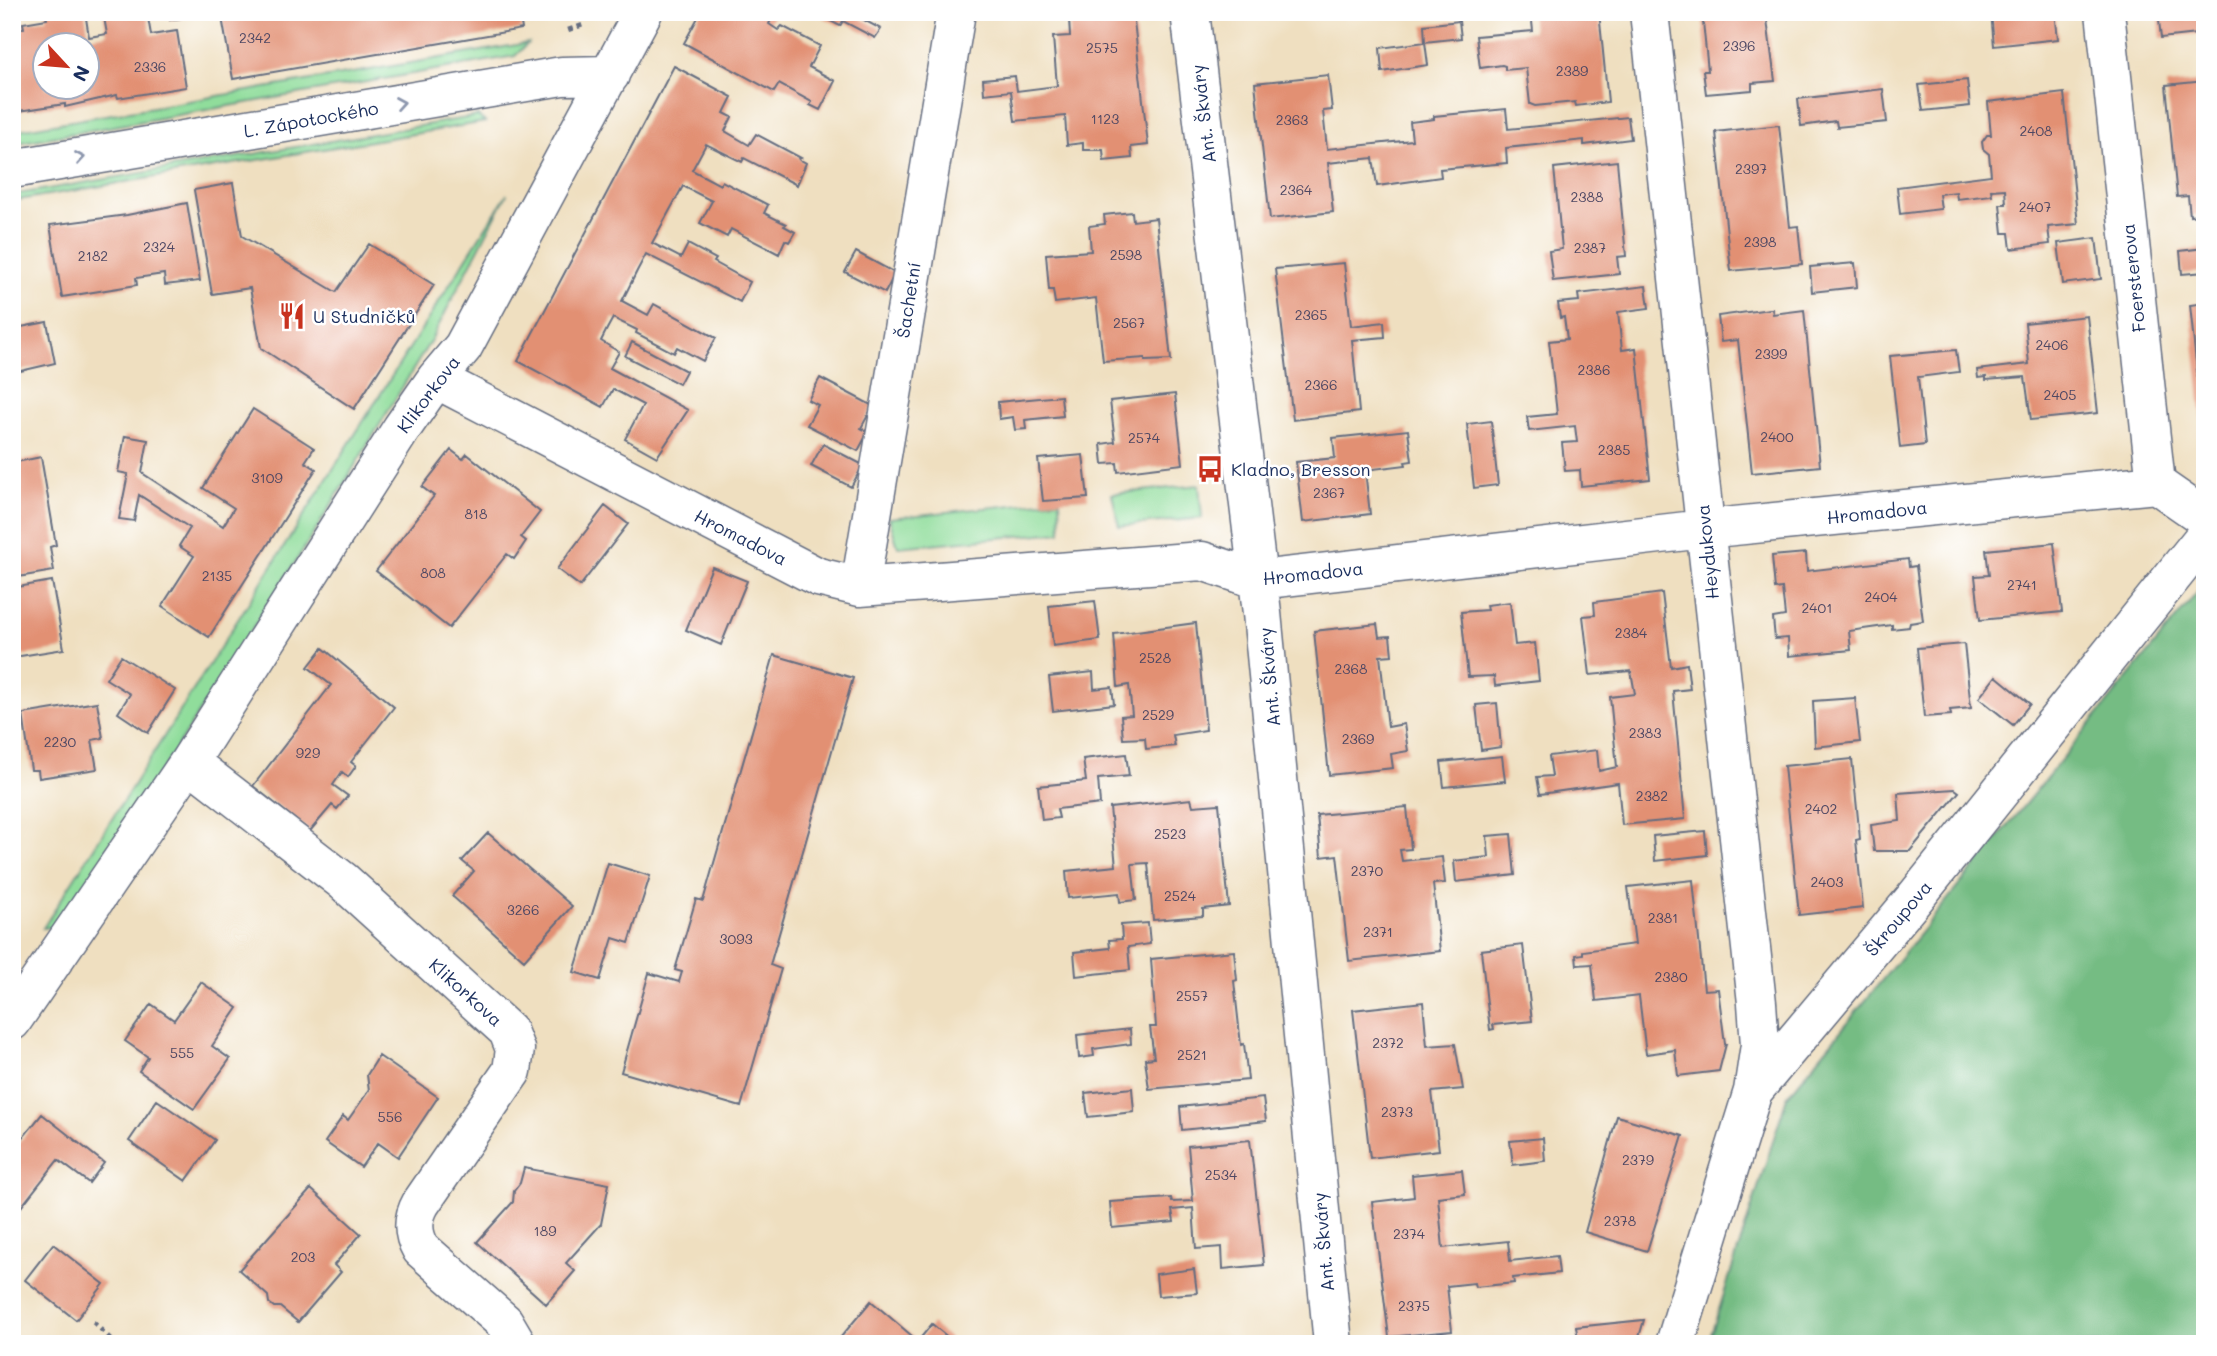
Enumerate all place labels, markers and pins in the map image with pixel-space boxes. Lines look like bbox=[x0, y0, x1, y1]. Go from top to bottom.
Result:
restaurant icon: U Studničků bbox=[277, 301, 307, 331]
place label: U Studničků bbox=[313, 304, 416, 328]
bus stop icon: Kladno, Bresson bbox=[1195, 454, 1225, 484]
place label: Kladno, Bresson bbox=[1231, 457, 1370, 481]

